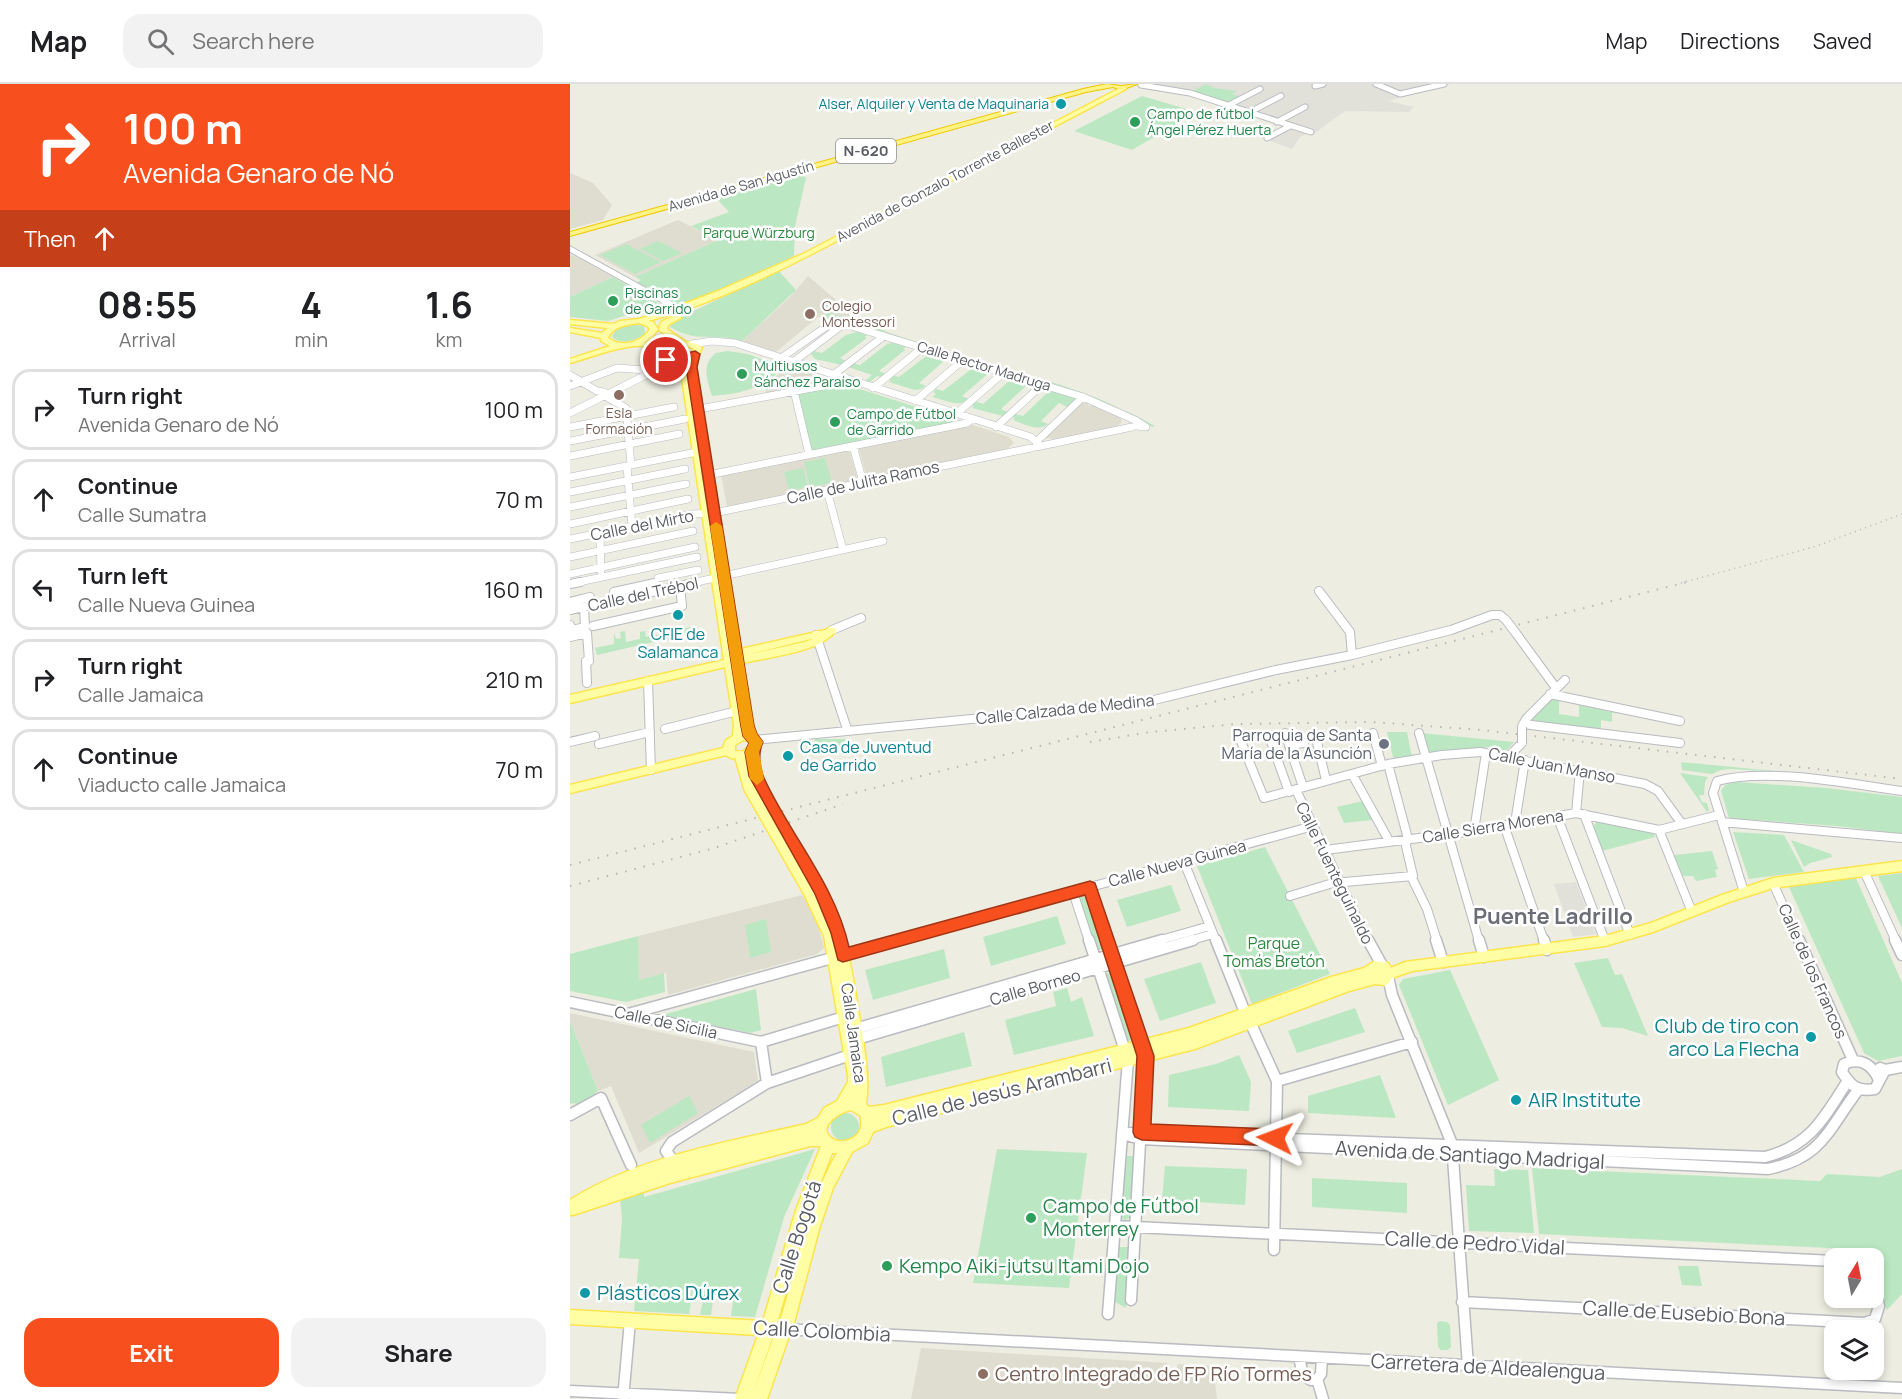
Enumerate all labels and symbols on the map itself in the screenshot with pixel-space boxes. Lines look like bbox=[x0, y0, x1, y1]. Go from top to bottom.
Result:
place label: Alser, Alquiler y Venta de Maquinaria bbox=[818, 94, 1049, 113]
marker: Alser, Alquiler y Venta de Maquinaria bbox=[1054, 97, 1068, 111]
place label: Campo de fútbol Ángel Pérez Huerta bbox=[1147, 104, 1271, 139]
street label: Avenida de Gonzalo Torrente Ballester bbox=[833, 115, 1057, 246]
marker: Campo de fútbol Ángel Pérez Huerta bbox=[1128, 115, 1142, 129]
road number: N-620 bbox=[836, 139, 896, 163]
street label: Avenida de San Agustín bbox=[666, 156, 816, 215]
park label: Parque Würzburg bbox=[703, 223, 815, 242]
place label: Piscinas de Garrido bbox=[625, 283, 692, 318]
marker: Piscinas de Garrido bbox=[606, 294, 620, 308]
place label: Colegio Montessori bbox=[822, 296, 895, 331]
marker: Colegio Montessori bbox=[803, 307, 817, 321]
pin bbox=[640, 334, 691, 385]
street label: Calle Rector Madruga bbox=[915, 336, 1053, 395]
place label: Multiusos Sánchez Paraíso bbox=[754, 356, 861, 391]
marker: Multiusos Sánchez Paraíso bbox=[735, 367, 749, 381]
marker: Esla Formación bbox=[612, 388, 626, 402]
place label: Esla Formación bbox=[585, 403, 653, 438]
place label: Campo de Fútbol de Garrido bbox=[847, 404, 956, 439]
marker: Campo de Fútbol de Garrido bbox=[828, 415, 842, 429]
street label: Calle de Julita Ramos bbox=[785, 455, 941, 509]
street label: Calle del Mirto bbox=[589, 504, 695, 546]
street label: Calle del Trébol bbox=[586, 572, 700, 616]
marker: CFIE de Salamanca bbox=[671, 608, 685, 622]
place label: CFIE de Salamanca bbox=[638, 623, 718, 663]
street label: Calle Calzada de Medina bbox=[975, 689, 1155, 729]
place label: Parroquia de Santa María de la Asunción bbox=[1221, 724, 1372, 764]
place label: Casa de Juventud de Garrido bbox=[800, 736, 932, 776]
marker: Parroquia de Santa María de la Asunción bbox=[1377, 737, 1391, 751]
street label: Calle Juan Manso bbox=[1487, 742, 1617, 788]
marker: Casa de Juventud de Garrido bbox=[781, 749, 795, 763]
street label: Calle Fuenteguinaldo bbox=[1291, 798, 1379, 948]
street label: Calle Sierra Morena bbox=[1421, 804, 1565, 848]
street label: Calle Nueva Guinea bbox=[1106, 834, 1248, 892]
street label: Calle de los Francos bbox=[1773, 900, 1853, 1042]
district label: Puente Ladrillo bbox=[1473, 901, 1633, 931]
park label: Parque Tomás Bretón bbox=[1223, 932, 1325, 972]
street label: Calle Borneo bbox=[987, 964, 1083, 1010]
street label: Calle Jamaica bbox=[836, 982, 872, 1084]
street label: Calle de Sicilia bbox=[613, 1000, 719, 1044]
place label: Club de tiro con arco La Flecha bbox=[1655, 1012, 1799, 1062]
marker: Club de tiro con arco La Flecha bbox=[1804, 1030, 1818, 1044]
street label: Calle de Jesús Arambarri bbox=[889, 1051, 1115, 1132]
place label: AIR Institute bbox=[1528, 1086, 1641, 1113]
marker: AIR Institute bbox=[1509, 1093, 1523, 1107]
position arrow bbox=[1243, 1106, 1307, 1170]
street label: Avenida de Santiago Madrigal bbox=[1334, 1134, 1606, 1175]
street label: Calle Bogotá bbox=[766, 1177, 827, 1297]
place label: Campo de Fútbol Monterrey bbox=[1043, 1192, 1199, 1242]
marker: Campo de Fútbol Monterrey bbox=[1024, 1211, 1038, 1225]
street label: Calle de Pedro Vidal bbox=[1384, 1224, 1566, 1261]
north arrow bbox=[1824, 1248, 1884, 1308]
place label: Kempo Aiki-jutsu Itami Dojo bbox=[899, 1252, 1149, 1279]
marker: Kempo Aiki-jutsu Itami Dojo bbox=[880, 1259, 894, 1273]
place label: Plásticos Dúrex bbox=[597, 1279, 740, 1306]
marker: Plásticos Dúrex bbox=[578, 1286, 592, 1300]
street label: Calle de Eusebio Bona bbox=[1582, 1294, 1786, 1331]
street label: Calle Colombia bbox=[753, 1313, 891, 1348]
street label: Carretera de Aldealengua bbox=[1370, 1347, 1606, 1386]
place label: Centro Integrado de FP Río Tormes bbox=[995, 1360, 1312, 1387]
marker: Centro Integrado de FP Río Tormes bbox=[976, 1367, 990, 1381]

